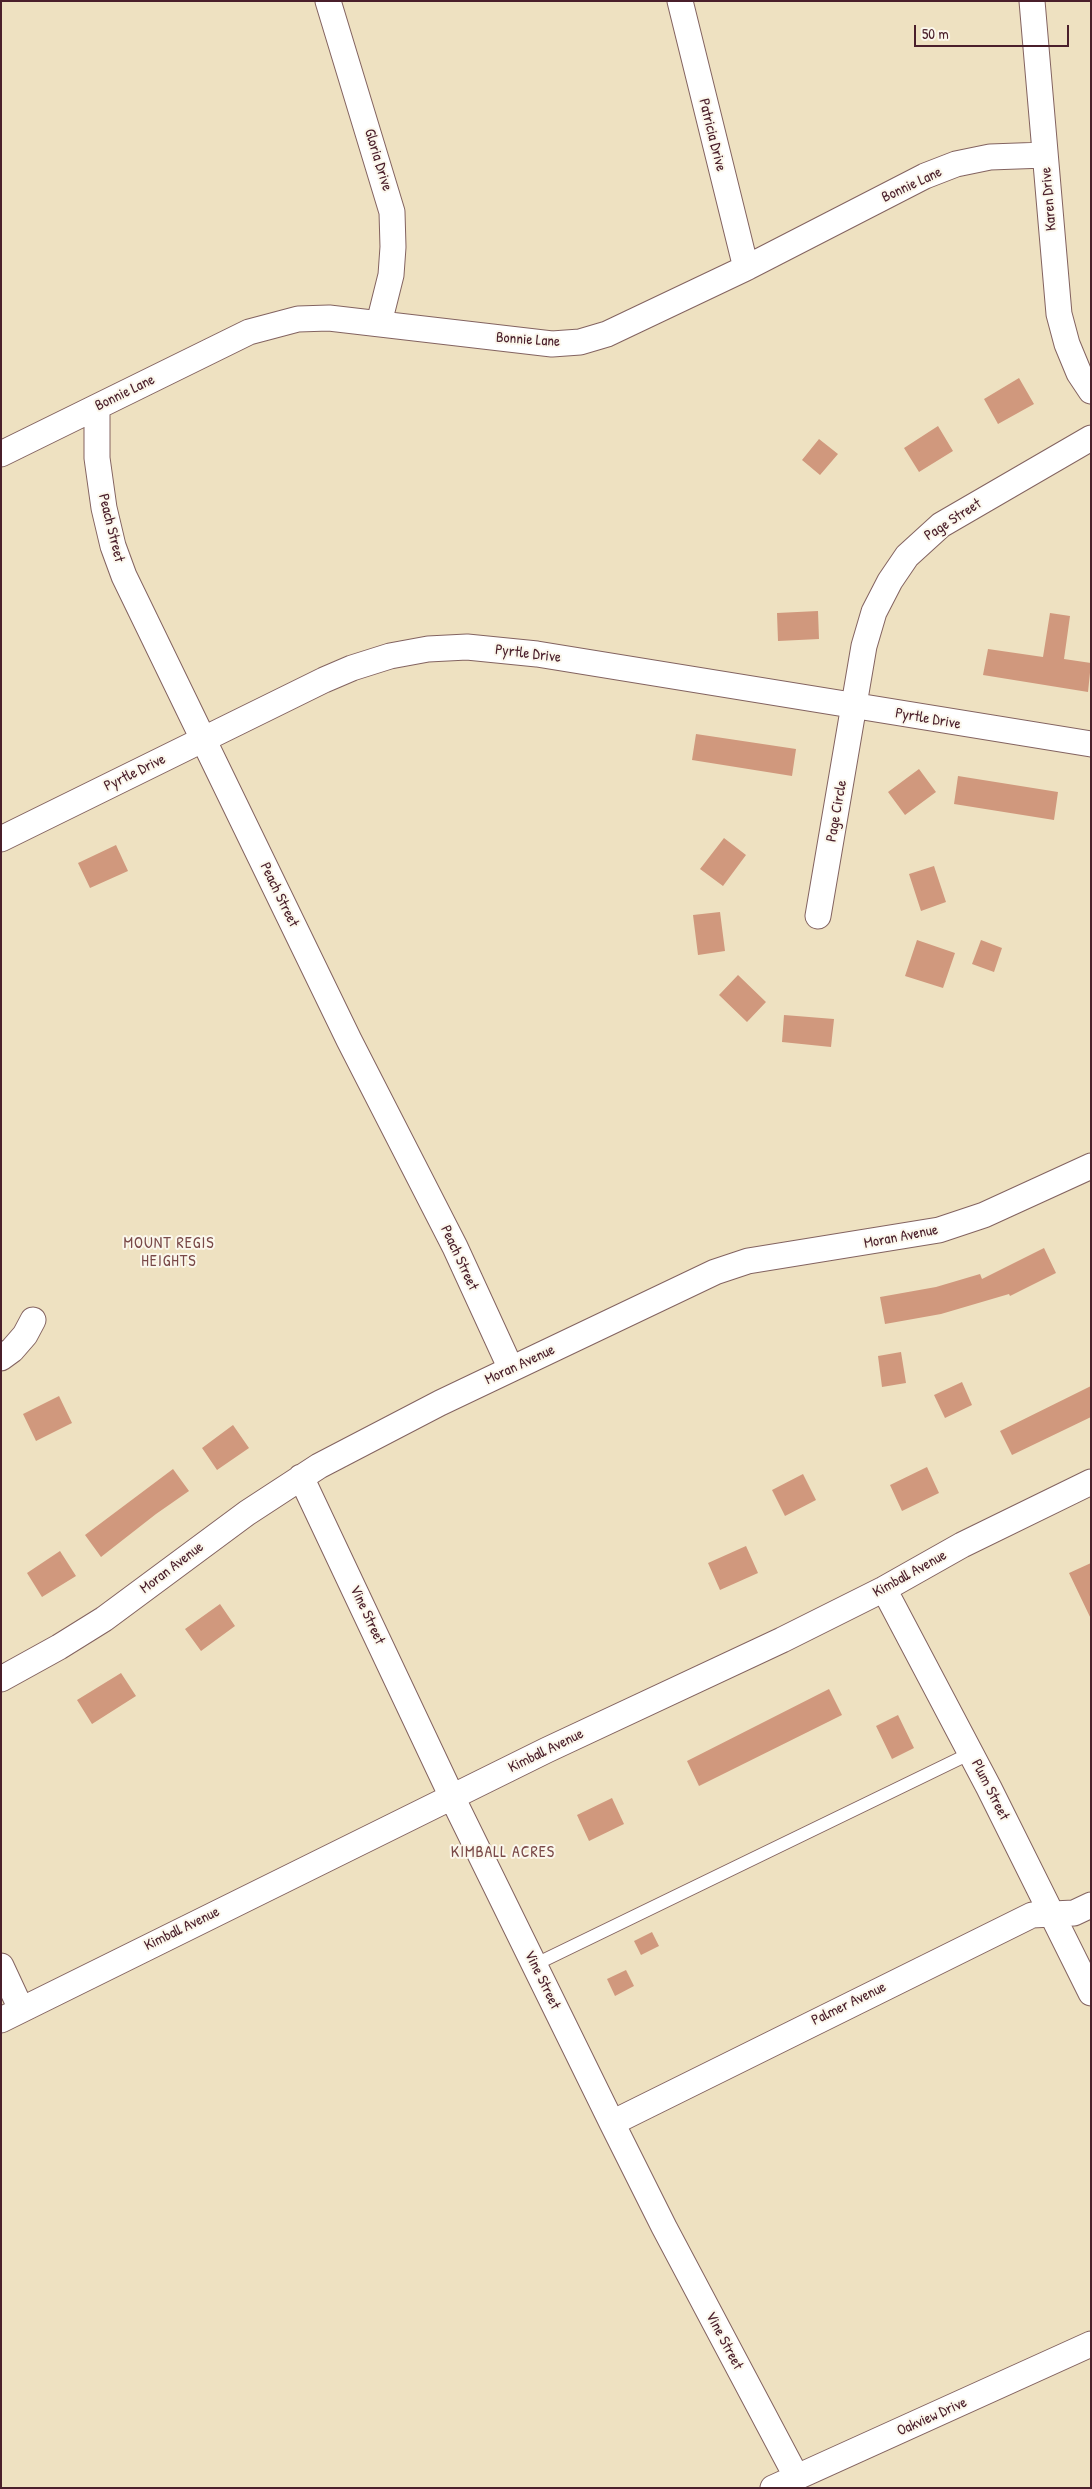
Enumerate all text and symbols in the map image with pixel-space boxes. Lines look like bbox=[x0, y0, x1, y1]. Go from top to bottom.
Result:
scale bar bbox=[917, 15, 1072, 47]
text: 50 m bbox=[922, 23, 949, 44]
street label: Patricia Drive bbox=[694, 97, 730, 173]
street label: Gloria Drive bbox=[360, 127, 396, 193]
street label: Bonnie Lane bbox=[879, 163, 945, 207]
street label: Karen Drive bbox=[1037, 166, 1061, 232]
street label: Bonnie Lane bbox=[495, 329, 561, 351]
street label: Bonnie Lane bbox=[92, 371, 158, 415]
street label: Peach Street bbox=[94, 492, 128, 564]
street label: Page Street bbox=[921, 495, 985, 545]
street label: Pyrtle Drive bbox=[494, 641, 562, 667]
street label: Pyrtle Drive bbox=[894, 704, 962, 734]
street label: Pyrtle Drive bbox=[101, 750, 169, 796]
street label: Page Circle bbox=[823, 779, 851, 843]
street label: Peach Street bbox=[256, 860, 302, 930]
street label: Moran Avenue bbox=[863, 1221, 939, 1253]
street label: Peach Street bbox=[436, 1223, 482, 1293]
district label: MOUNT REGIS HEIGHTS bbox=[122, 1234, 216, 1272]
street label: Moran Avenue bbox=[482, 1341, 558, 1389]
street label: Moran Avenue bbox=[137, 1538, 207, 1598]
street label: Kimball Avenue bbox=[870, 1546, 950, 1602]
street label: Vine Street bbox=[346, 1583, 388, 1647]
street label: Kimball Avenue bbox=[505, 1725, 587, 1777]
street label: Plum Street bbox=[967, 1757, 1013, 1823]
district label: KIMBALL ACRES bbox=[449, 1843, 557, 1863]
street label: Kimball Avenue bbox=[141, 1903, 223, 1955]
street label: Vine Street bbox=[520, 1948, 564, 2012]
street label: Palmer Avenue bbox=[809, 1978, 889, 2030]
street label: Vine Street bbox=[701, 2309, 747, 2373]
street label: Oakview Drive bbox=[894, 2394, 970, 2440]

